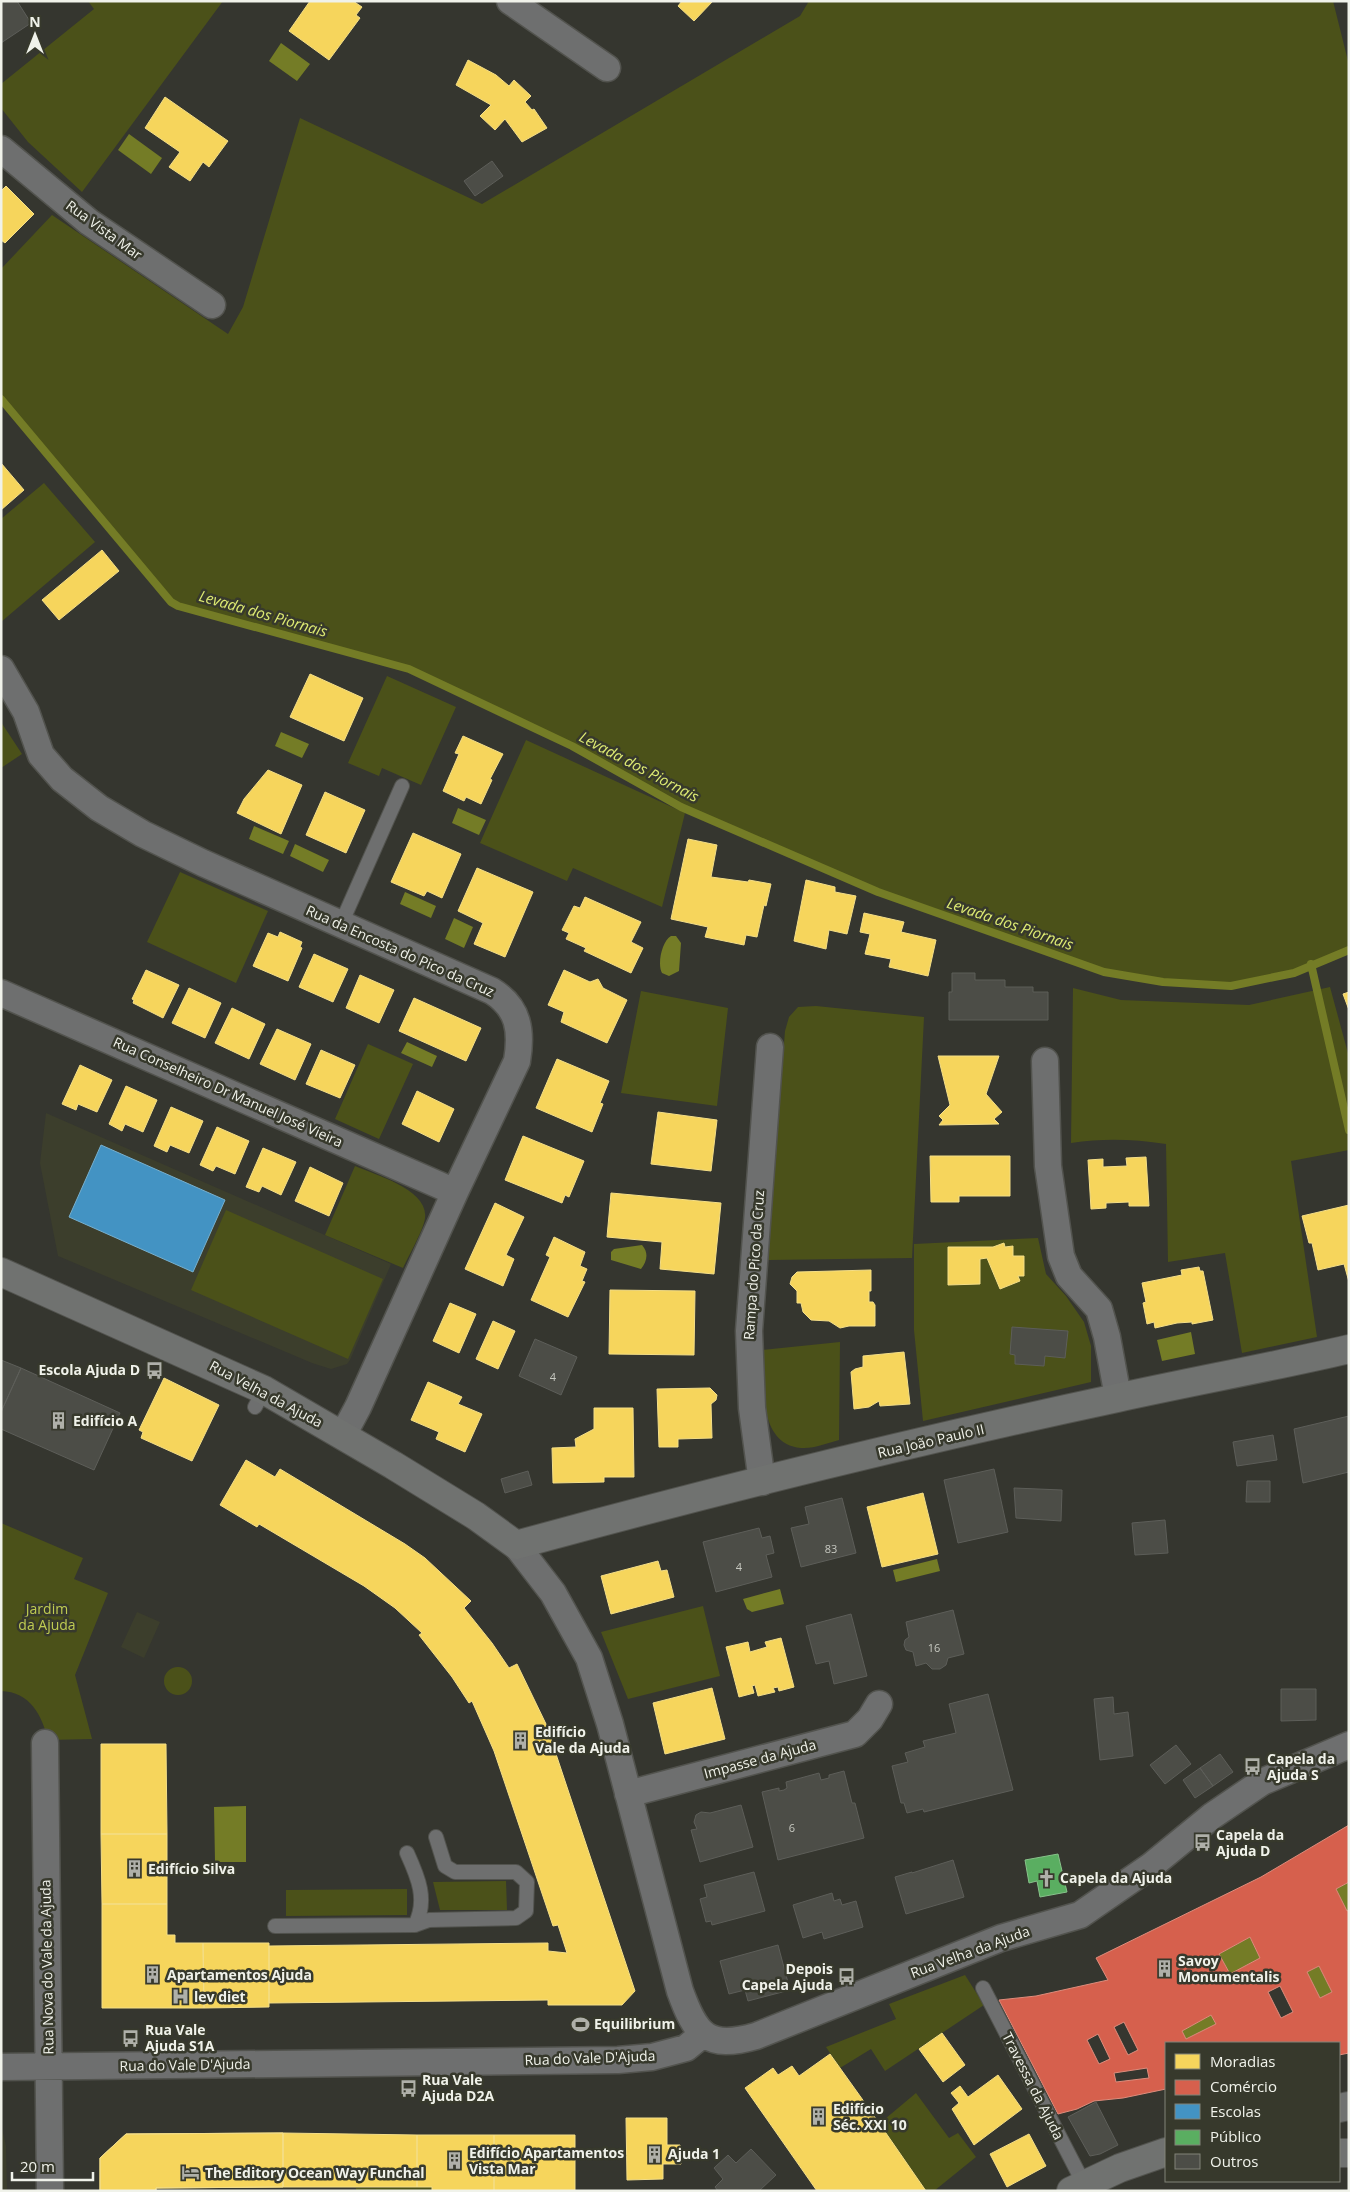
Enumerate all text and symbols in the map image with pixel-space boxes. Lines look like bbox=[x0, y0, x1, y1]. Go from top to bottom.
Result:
north arrow bbox=[10, 10, 60, 60]
text: N bbox=[29, 12, 41, 31]
street label: Rua Vista Mar bbox=[62, 196, 146, 264]
water label: Levada dos Piornais bbox=[197, 585, 330, 641]
water label: Levada dos Piornais bbox=[576, 726, 703, 806]
water label: Levada dos Piornais bbox=[944, 892, 1077, 954]
street label: Rua da Encosta do Pico da Cruz bbox=[303, 900, 498, 1001]
street label: Rua Conselheiro Dr Manuel José Vieira bbox=[110, 1032, 346, 1151]
street label: Rampa do Pico da Cruz bbox=[739, 1189, 768, 1341]
street label: Rua Velha da Ajuda bbox=[206, 1356, 326, 1431]
place label: Escola Ajuda D bbox=[39, 1360, 140, 1379]
bus stop icon: Escola Ajuda D bbox=[144, 1360, 164, 1380]
house number: 4 bbox=[550, 1369, 557, 1384]
building icon: Edifício A bbox=[49, 1411, 69, 1431]
place label: Edifício A bbox=[73, 1411, 137, 1430]
street label: Rua João Paulo II bbox=[876, 1419, 986, 1462]
house number: 83 bbox=[825, 1541, 837, 1556]
house number: 4 bbox=[736, 1559, 743, 1574]
park label: Jardim da Ajuda bbox=[18, 1599, 76, 1634]
house number: 16 bbox=[928, 1640, 940, 1655]
place label: Edifício Vale da Ajuda bbox=[535, 1722, 630, 1757]
building icon: Edifício Vale da Ajuda bbox=[511, 1730, 531, 1750]
street label: Impasse da Ajuda bbox=[702, 1734, 818, 1783]
place label: Capela da Ajuda S bbox=[1267, 1749, 1335, 1784]
bus stop icon: Capela da Ajuda S bbox=[1243, 1757, 1263, 1777]
house number: 6 bbox=[789, 1820, 795, 1835]
place label: Capela da Ajuda D bbox=[1216, 1825, 1284, 1860]
bus stop icon: Capela da Ajuda D bbox=[1192, 1833, 1212, 1853]
building icon: Edifício Silva bbox=[124, 1859, 144, 1879]
place label: Edifício Silva bbox=[148, 1859, 235, 1878]
church icon: Capela da Ajuda bbox=[1036, 1868, 1056, 1888]
place label: Capela da Ajuda bbox=[1060, 1868, 1172, 1887]
street label: Rua Nova do Vale da Ajuda bbox=[35, 1879, 58, 2055]
street label: Rua Velha da Ajuda bbox=[908, 1921, 1032, 1982]
place label: Savoy Monumentalis bbox=[1178, 1951, 1280, 1986]
place label: Depois Capela Ajuda bbox=[742, 1959, 833, 1994]
building icon: Savoy Monumentalis bbox=[1154, 1959, 1174, 1979]
building icon: Apartamentos Ajuda bbox=[143, 1965, 163, 1985]
place label: Apartamentos Ajuda bbox=[167, 1965, 312, 1984]
bus stop icon: Depois Capela Ajuda bbox=[837, 1967, 857, 1987]
hospital icon: lev diet bbox=[170, 1987, 190, 2007]
place label: lev diet bbox=[194, 1987, 246, 2006]
sports icon: Equilibrium bbox=[570, 2014, 590, 2034]
place label: Equilibrium bbox=[594, 2014, 675, 2033]
place label: Rua Vale Ajuda S1A bbox=[145, 2020, 215, 2055]
bus stop icon: Rua Vale Ajuda S1A bbox=[121, 2028, 141, 2048]
street label: Travessa da Ajuda bbox=[998, 2029, 1069, 2143]
legend bbox=[1165, 2042, 1340, 2182]
street label: Rua do Vale D'Ajuda bbox=[524, 2046, 656, 2069]
text: Moradias bbox=[1210, 2051, 1275, 2071]
street label: Rua do Vale D'Ajuda bbox=[119, 2054, 251, 2075]
place label: Rua Vale Ajuda D2A bbox=[422, 2070, 494, 2105]
text: Comércio bbox=[1210, 2076, 1277, 2096]
bus stop icon: Rua Vale Ajuda D2A bbox=[398, 2078, 418, 2098]
place label: Edifício Séc. XXI 10 bbox=[833, 2099, 907, 2134]
text: Escolas bbox=[1210, 2101, 1261, 2121]
building icon: Edifício Séc. XXI 10 bbox=[809, 2107, 829, 2127]
text: Público bbox=[1210, 2126, 1261, 2146]
place label: Edifício Apartamentos Vista Mar bbox=[469, 2143, 624, 2178]
building icon: Ajuda 1 bbox=[644, 2144, 664, 2164]
place label: Ajuda 1 bbox=[668, 2144, 720, 2163]
scale bar bbox=[12, 2150, 94, 2182]
building icon: Edifício Apartamentos Vista Mar bbox=[445, 2151, 465, 2171]
text: Outros bbox=[1210, 2151, 1259, 2171]
text: 20 m bbox=[20, 2156, 55, 2176]
hotel icon: The Editory Ocean Way Funchal bbox=[181, 2163, 201, 2183]
place label: The Editory Ocean Way Funchal bbox=[205, 2163, 425, 2182]

